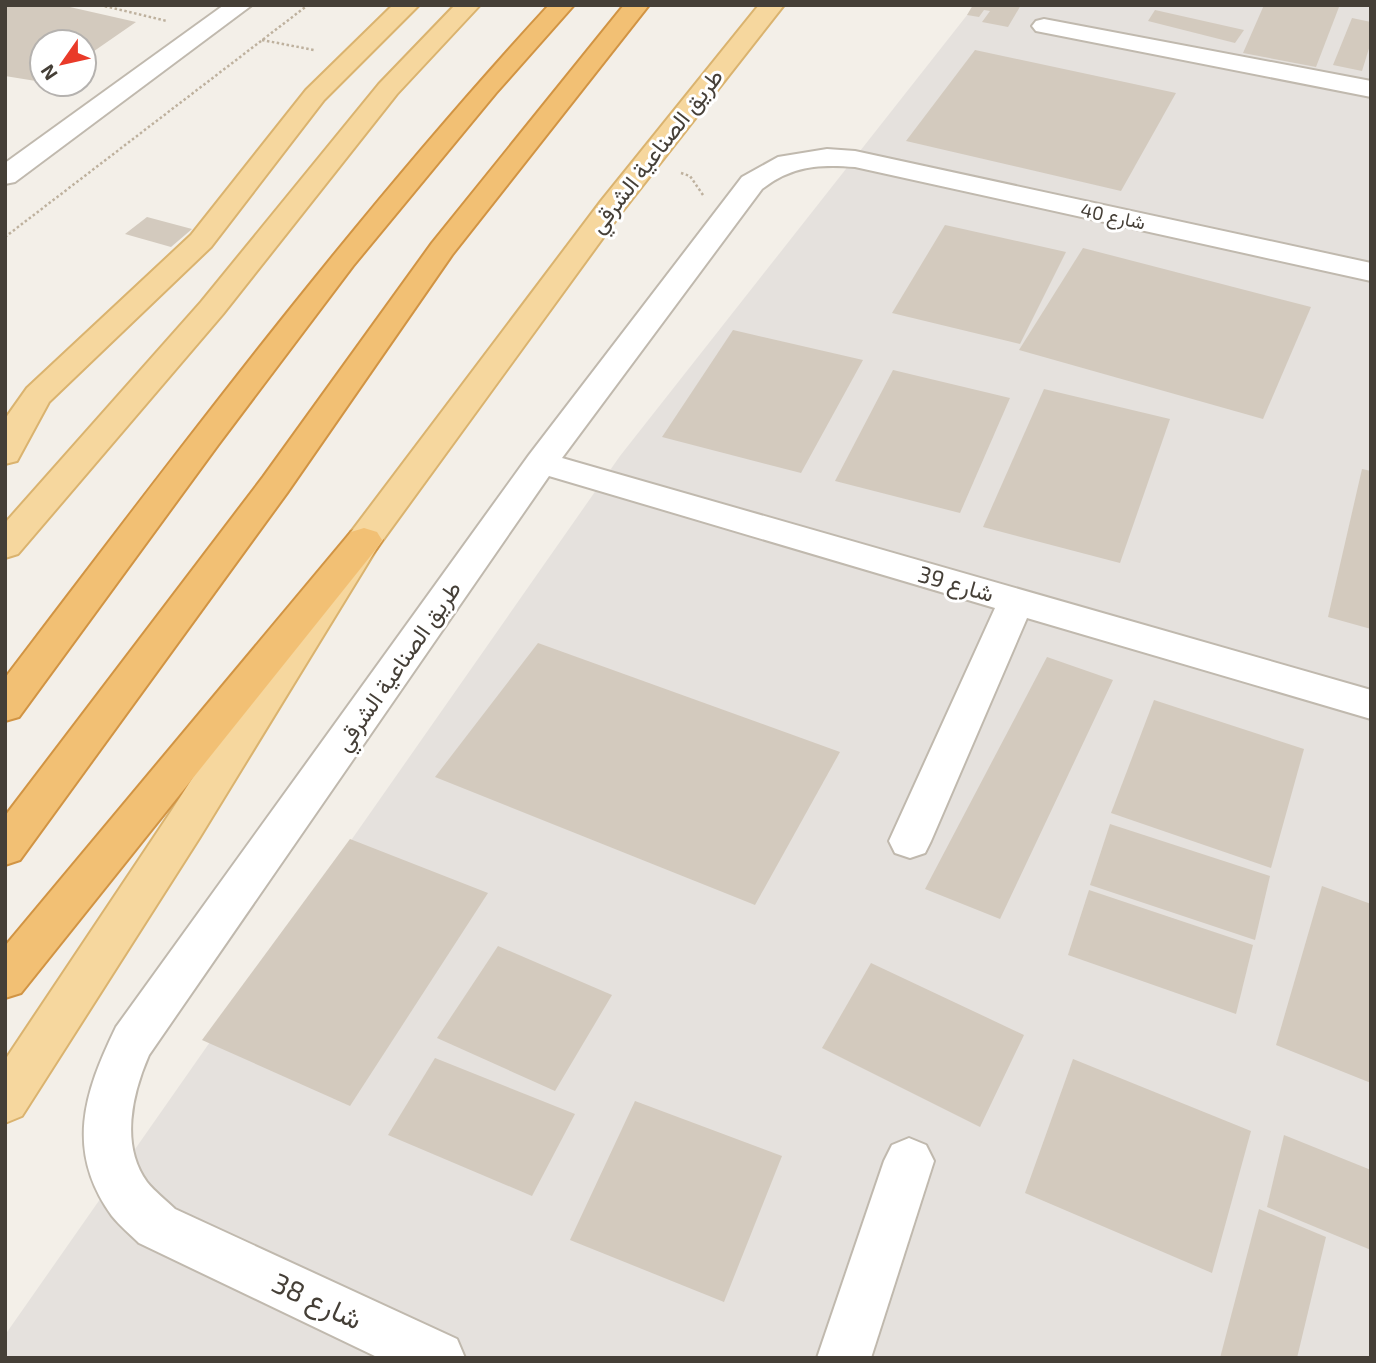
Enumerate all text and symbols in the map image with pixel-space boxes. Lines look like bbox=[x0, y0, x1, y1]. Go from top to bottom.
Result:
north arrow bbox=[28, 28, 98, 98]
text: N bbox=[35, 61, 62, 85]
street label: طريق الصناعية الشرقي bbox=[582, 63, 733, 242]
street label: شارع 40 bbox=[1078, 197, 1148, 236]
street label: شارع 39 bbox=[914, 559, 997, 610]
street label: طريق الصناعية الشرقي bbox=[328, 575, 471, 759]
street label: شارع 38 bbox=[266, 1265, 368, 1338]

